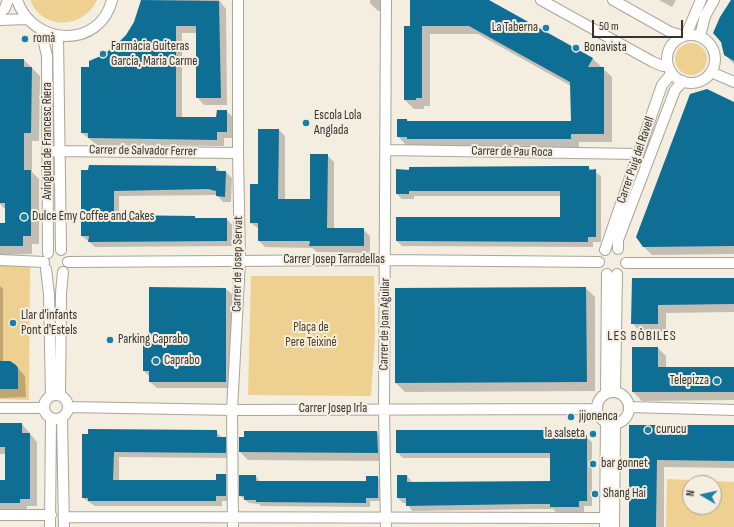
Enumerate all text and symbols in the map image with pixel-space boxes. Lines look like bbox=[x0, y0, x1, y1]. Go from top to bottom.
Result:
scale bar bbox=[594, 12, 685, 38]
text: 50 m bbox=[599, 19, 619, 34]
place label: La Taberna bbox=[492, 20, 538, 36]
marker: La Taberna bbox=[541, 23, 551, 33]
place label: romà bbox=[33, 31, 55, 47]
marker: romà bbox=[20, 34, 30, 44]
place label: Farmàcia Guiteras García, Maria Carme bbox=[111, 39, 197, 70]
place label: Bonavista bbox=[584, 40, 627, 56]
marker: Bonavista bbox=[571, 43, 581, 53]
marker: Farmàcia Guiteras García, Maria Carme bbox=[98, 49, 108, 59]
street label: Avinguda de Francesc Riera bbox=[40, 82, 56, 200]
place label: Escola Lola Anglada bbox=[314, 108, 362, 139]
street label: Carrer Puig del Ravell bbox=[614, 115, 658, 205]
marker: Escola Lola Anglada bbox=[301, 118, 311, 128]
street label: Carrer de Salvador Ferrer bbox=[89, 142, 197, 160]
street label: Carrer de Pau Roca bbox=[471, 143, 553, 161]
place label: Dulce Emy Coffee and Cakes bbox=[32, 209, 154, 225]
marker: Dulce Emy Coffee and Cakes bbox=[19, 212, 29, 222]
street label: Carrer de Josep Servat bbox=[229, 216, 247, 312]
street label: Carrer Josep Tarradellas bbox=[283, 252, 385, 268]
street label: Carrer de Joan Aguilar bbox=[376, 278, 394, 370]
place label: Llar d'infants Pont d'Estels bbox=[21, 308, 77, 339]
marker: Llar d'infants Pont d'Estels bbox=[8, 318, 18, 328]
park label: Plaça de Pere Teixiné bbox=[285, 320, 337, 351]
district label: LES BÒBILES bbox=[607, 328, 677, 344]
place label: Parking Caprabo bbox=[118, 332, 188, 348]
marker: Parking Caprabo bbox=[105, 335, 115, 345]
place label: Caprabo bbox=[164, 353, 200, 369]
marker: Caprabo bbox=[151, 356, 161, 366]
place label: Telepizza bbox=[670, 373, 709, 389]
marker: Telepizza bbox=[712, 376, 722, 386]
street label: Carrer Josep Irla bbox=[299, 401, 367, 417]
place label: jijonenca bbox=[579, 409, 618, 425]
marker: jijonenca bbox=[566, 412, 576, 422]
place label: curucu bbox=[656, 422, 686, 438]
marker: curucu bbox=[643, 425, 653, 435]
place label: la salseta bbox=[545, 426, 585, 442]
marker: la salseta bbox=[588, 429, 598, 439]
place label: bar gonnet bbox=[601, 456, 648, 472]
marker: bar gonnet bbox=[588, 459, 598, 469]
north arrow bbox=[682, 475, 722, 515]
place label: Shang Hai bbox=[603, 486, 646, 502]
marker: Shang Hai bbox=[590, 489, 600, 499]
text: N bbox=[684, 489, 698, 497]

